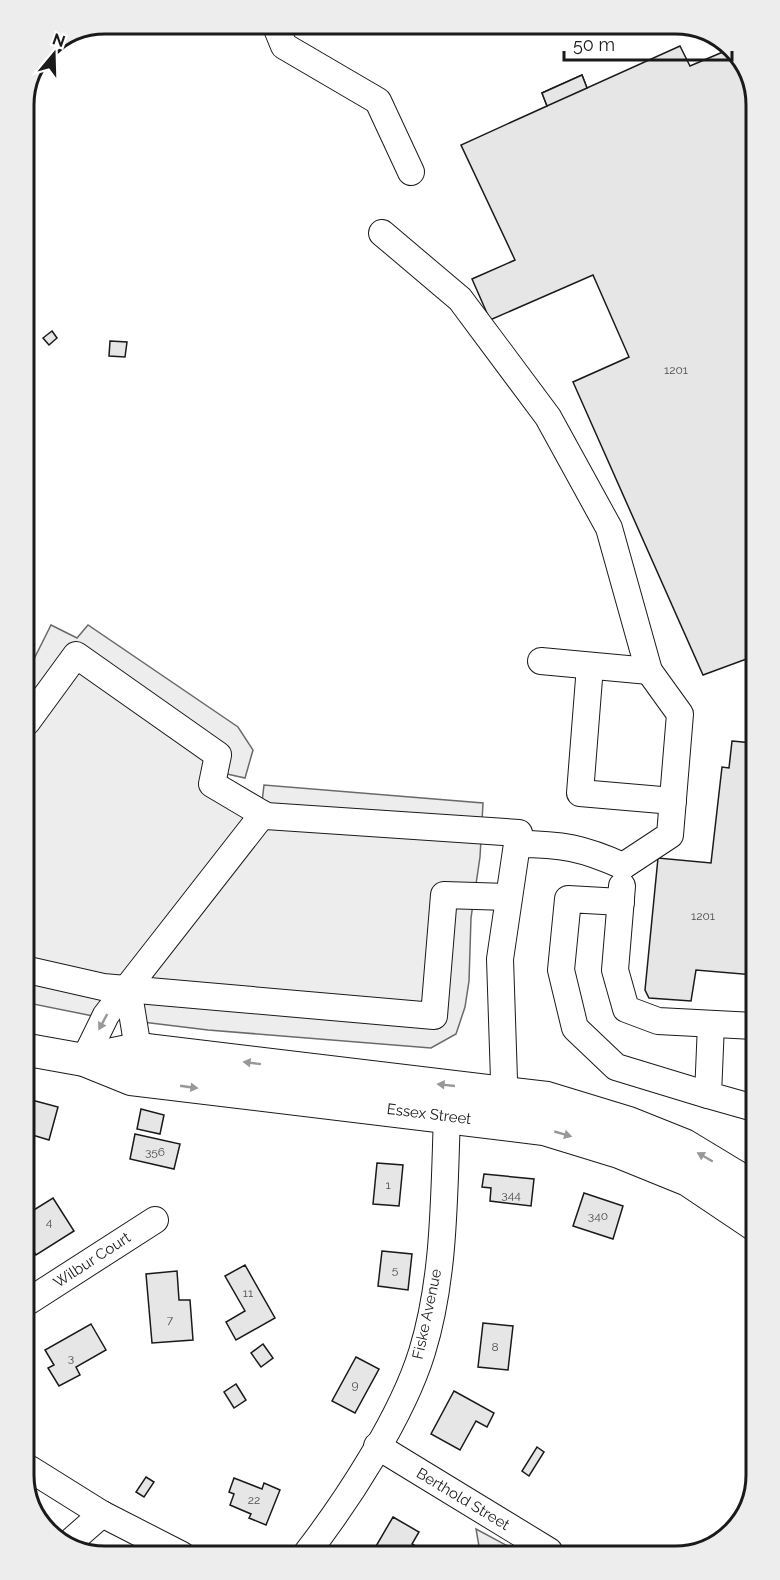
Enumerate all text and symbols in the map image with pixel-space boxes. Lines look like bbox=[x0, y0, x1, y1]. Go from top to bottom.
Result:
north arrow bbox=[24, 24, 84, 84]
scale bar bbox=[564, 24, 732, 62]
text: N bbox=[50, 29, 68, 51]
text: 50 m bbox=[573, 34, 615, 55]
house number: 1201 bbox=[664, 363, 688, 377]
house number: 1201 bbox=[691, 909, 715, 923]
one-way arrow bbox=[98, 1014, 108, 1031]
one-way arrow bbox=[242, 1058, 261, 1067]
one-way arrow bbox=[436, 1080, 455, 1090]
one-way arrow bbox=[179, 1082, 198, 1091]
street label: Essex Street bbox=[386, 1100, 472, 1128]
one-way arrow bbox=[554, 1130, 572, 1139]
house number: 356 bbox=[145, 1145, 165, 1159]
one-way arrow bbox=[696, 1152, 713, 1162]
house number: 1 bbox=[385, 1178, 391, 1192]
house number: 344 bbox=[501, 1188, 521, 1202]
house number: 340 bbox=[588, 1209, 608, 1223]
house number: 4 bbox=[46, 1215, 53, 1229]
street label: Wilbur Court bbox=[50, 1228, 134, 1292]
house number: 5 bbox=[392, 1263, 399, 1277]
street label: Fiske Avenue bbox=[409, 1267, 445, 1361]
house number: 11 bbox=[243, 1286, 253, 1300]
house number: 7 bbox=[167, 1313, 174, 1327]
house number: 8 bbox=[491, 1340, 499, 1354]
house number: 3 bbox=[68, 1351, 74, 1365]
house number: 9 bbox=[351, 1378, 359, 1392]
street label: Berthold Street bbox=[413, 1464, 513, 1534]
house number: 22 bbox=[248, 1493, 260, 1507]

